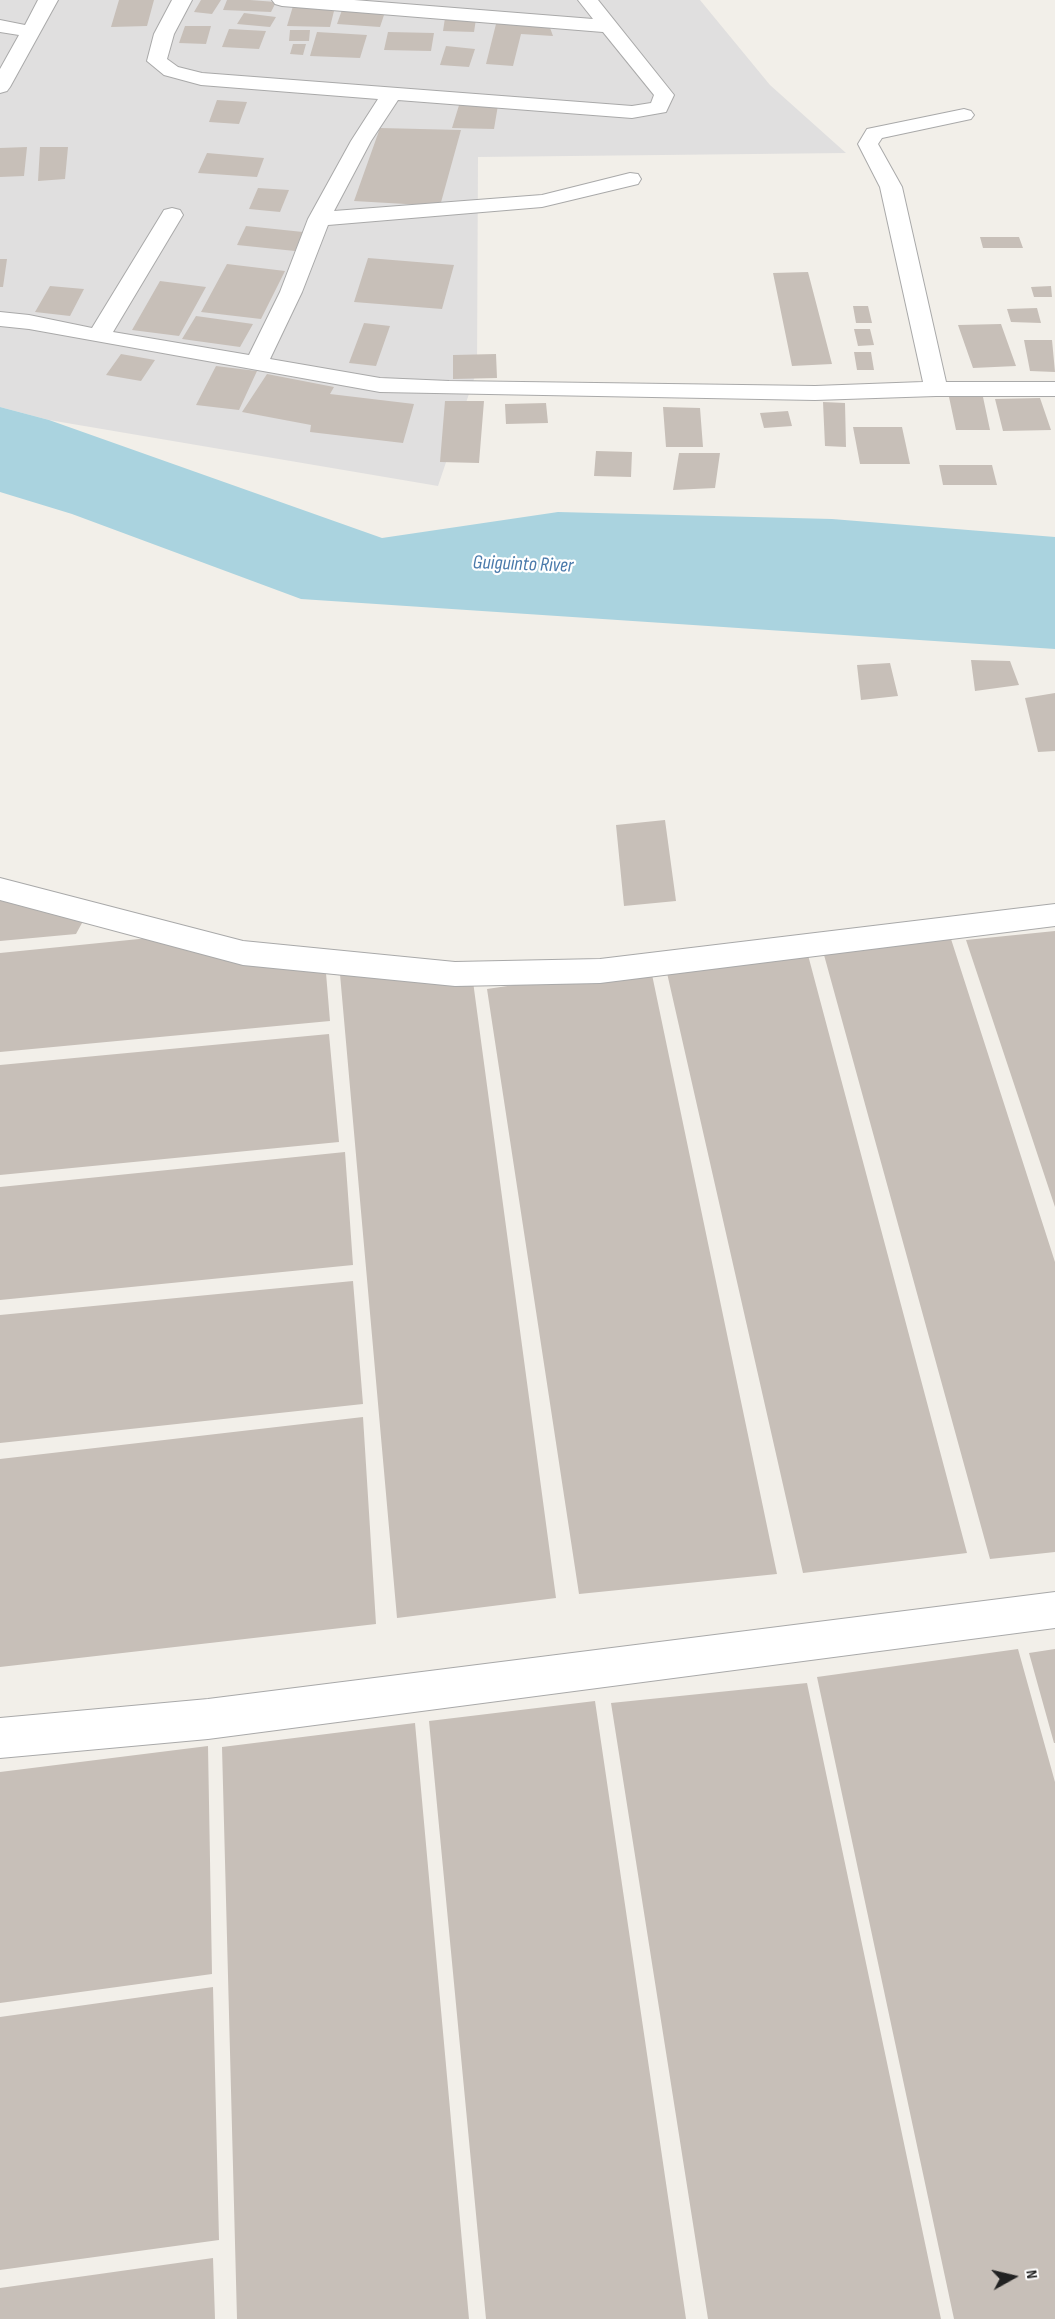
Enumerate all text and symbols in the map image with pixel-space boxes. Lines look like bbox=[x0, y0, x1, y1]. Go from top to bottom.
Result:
water label: Guiguinto River bbox=[472, 551, 574, 579]
north arrow bbox=[983, 2247, 1043, 2307]
text: N bbox=[1021, 2269, 1041, 2280]

